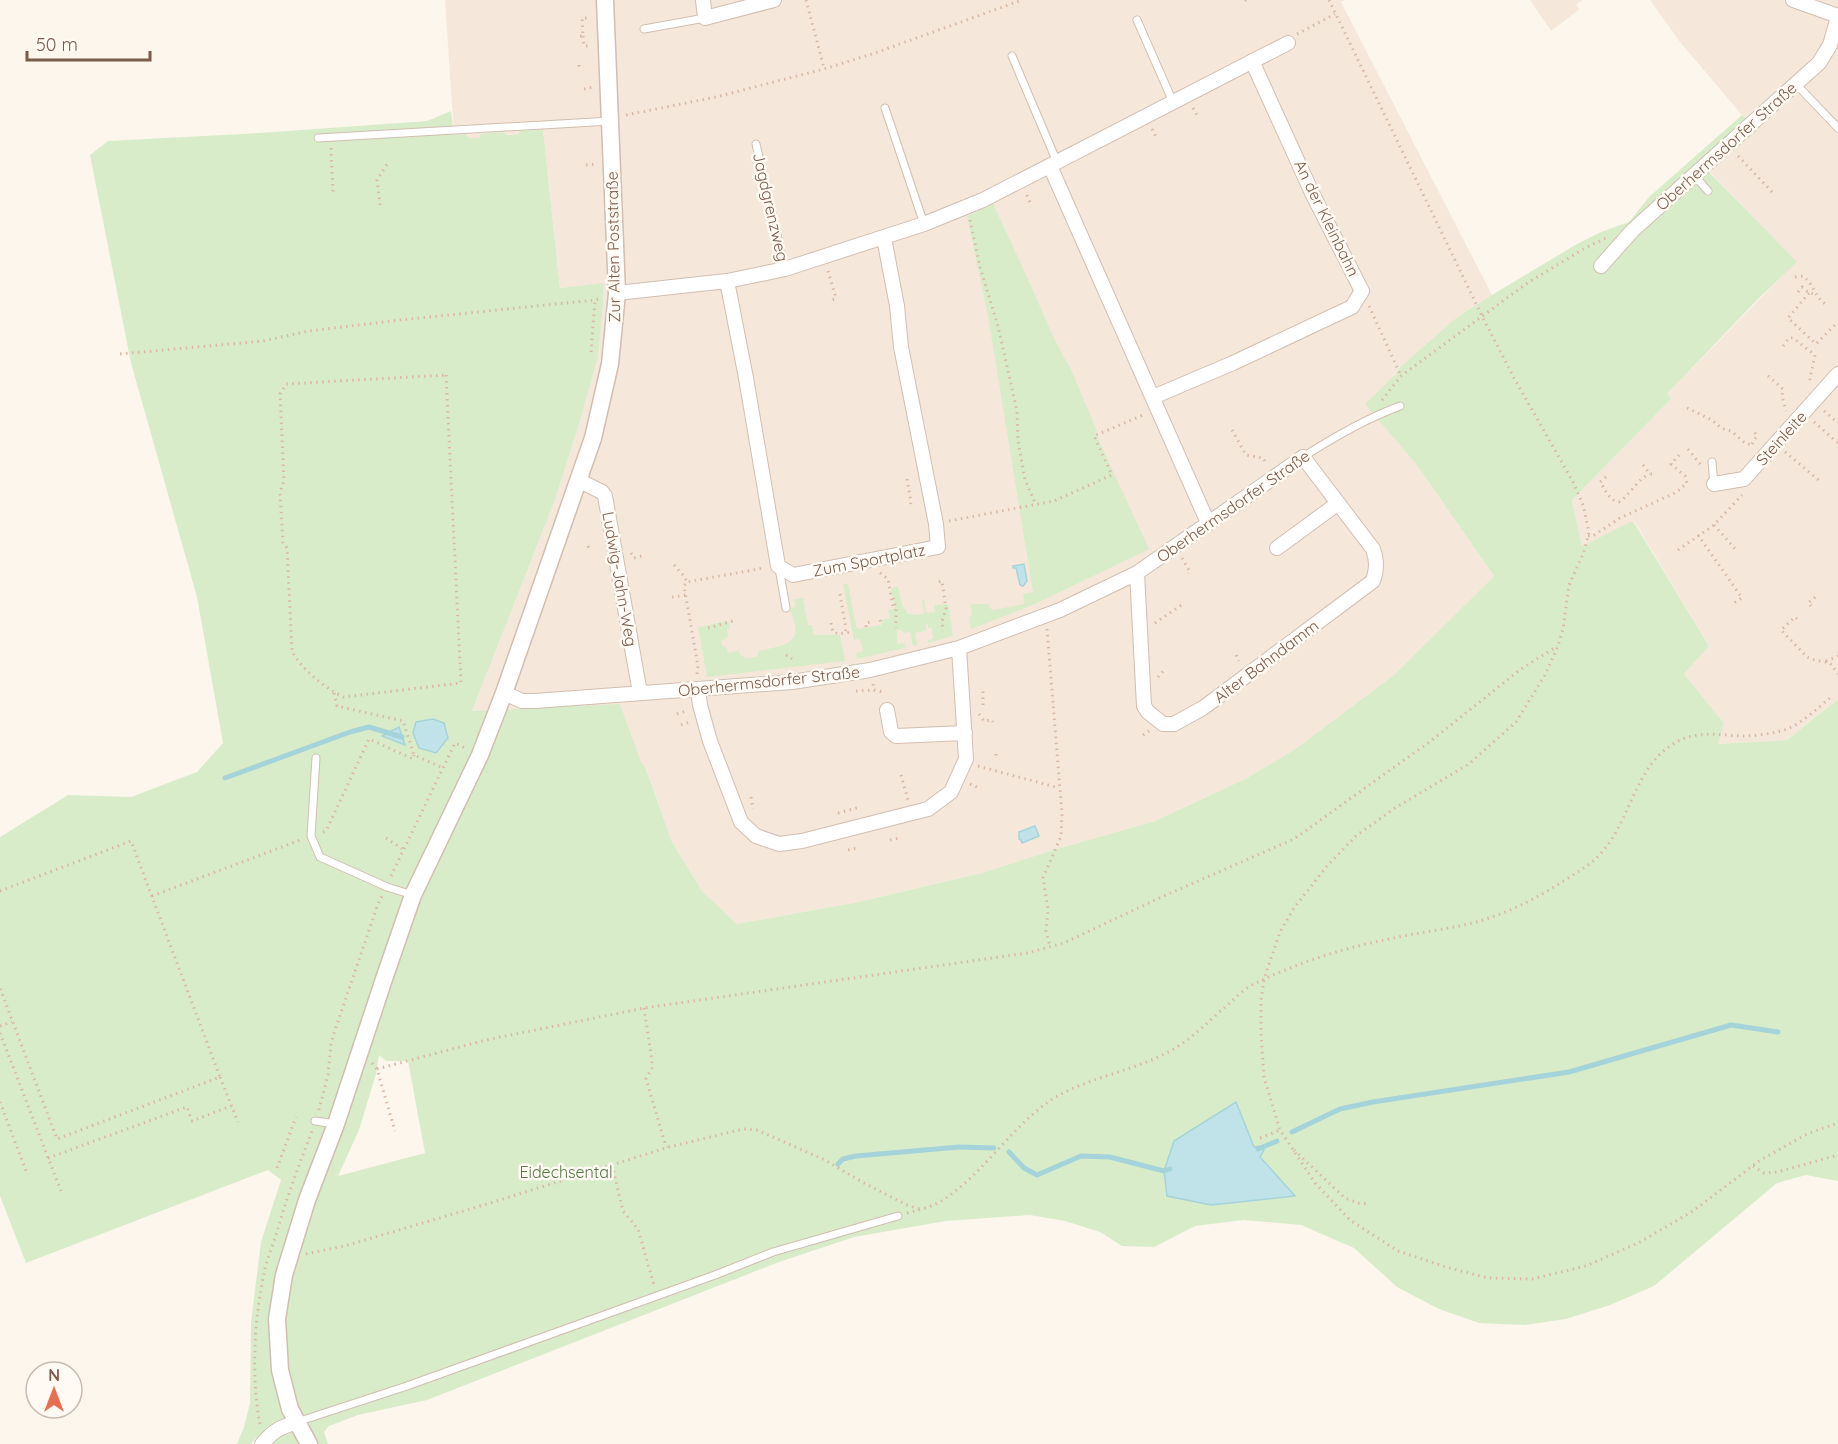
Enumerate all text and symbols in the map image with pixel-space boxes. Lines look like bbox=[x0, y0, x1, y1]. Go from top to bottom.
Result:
scale bar bbox=[27, 24, 150, 62]
text: 50 m bbox=[36, 33, 78, 56]
street label: Oberhermsdorfer Straße bbox=[1651, 77, 1801, 215]
street label: Jagdgrenzweg bbox=[749, 151, 793, 263]
street label: An der Kleinbahn bbox=[1290, 157, 1364, 279]
street label: Zur Alten Poststraße bbox=[602, 171, 624, 323]
street label: Steinleite bbox=[1751, 407, 1811, 469]
street label: Oberhermsdorfer Straße bbox=[1152, 445, 1314, 567]
street label: Ludwig-Jahn-Weg bbox=[598, 510, 642, 648]
street label: Zum Sportplatz bbox=[811, 539, 927, 581]
street label: Alter Bahndamm bbox=[1210, 615, 1322, 707]
street label: Oberhermsdorfer Straße bbox=[677, 662, 861, 700]
park label: Eidechsental bbox=[519, 1162, 613, 1182]
north arrow bbox=[24, 1360, 84, 1420]
text: N bbox=[48, 1365, 60, 1385]

